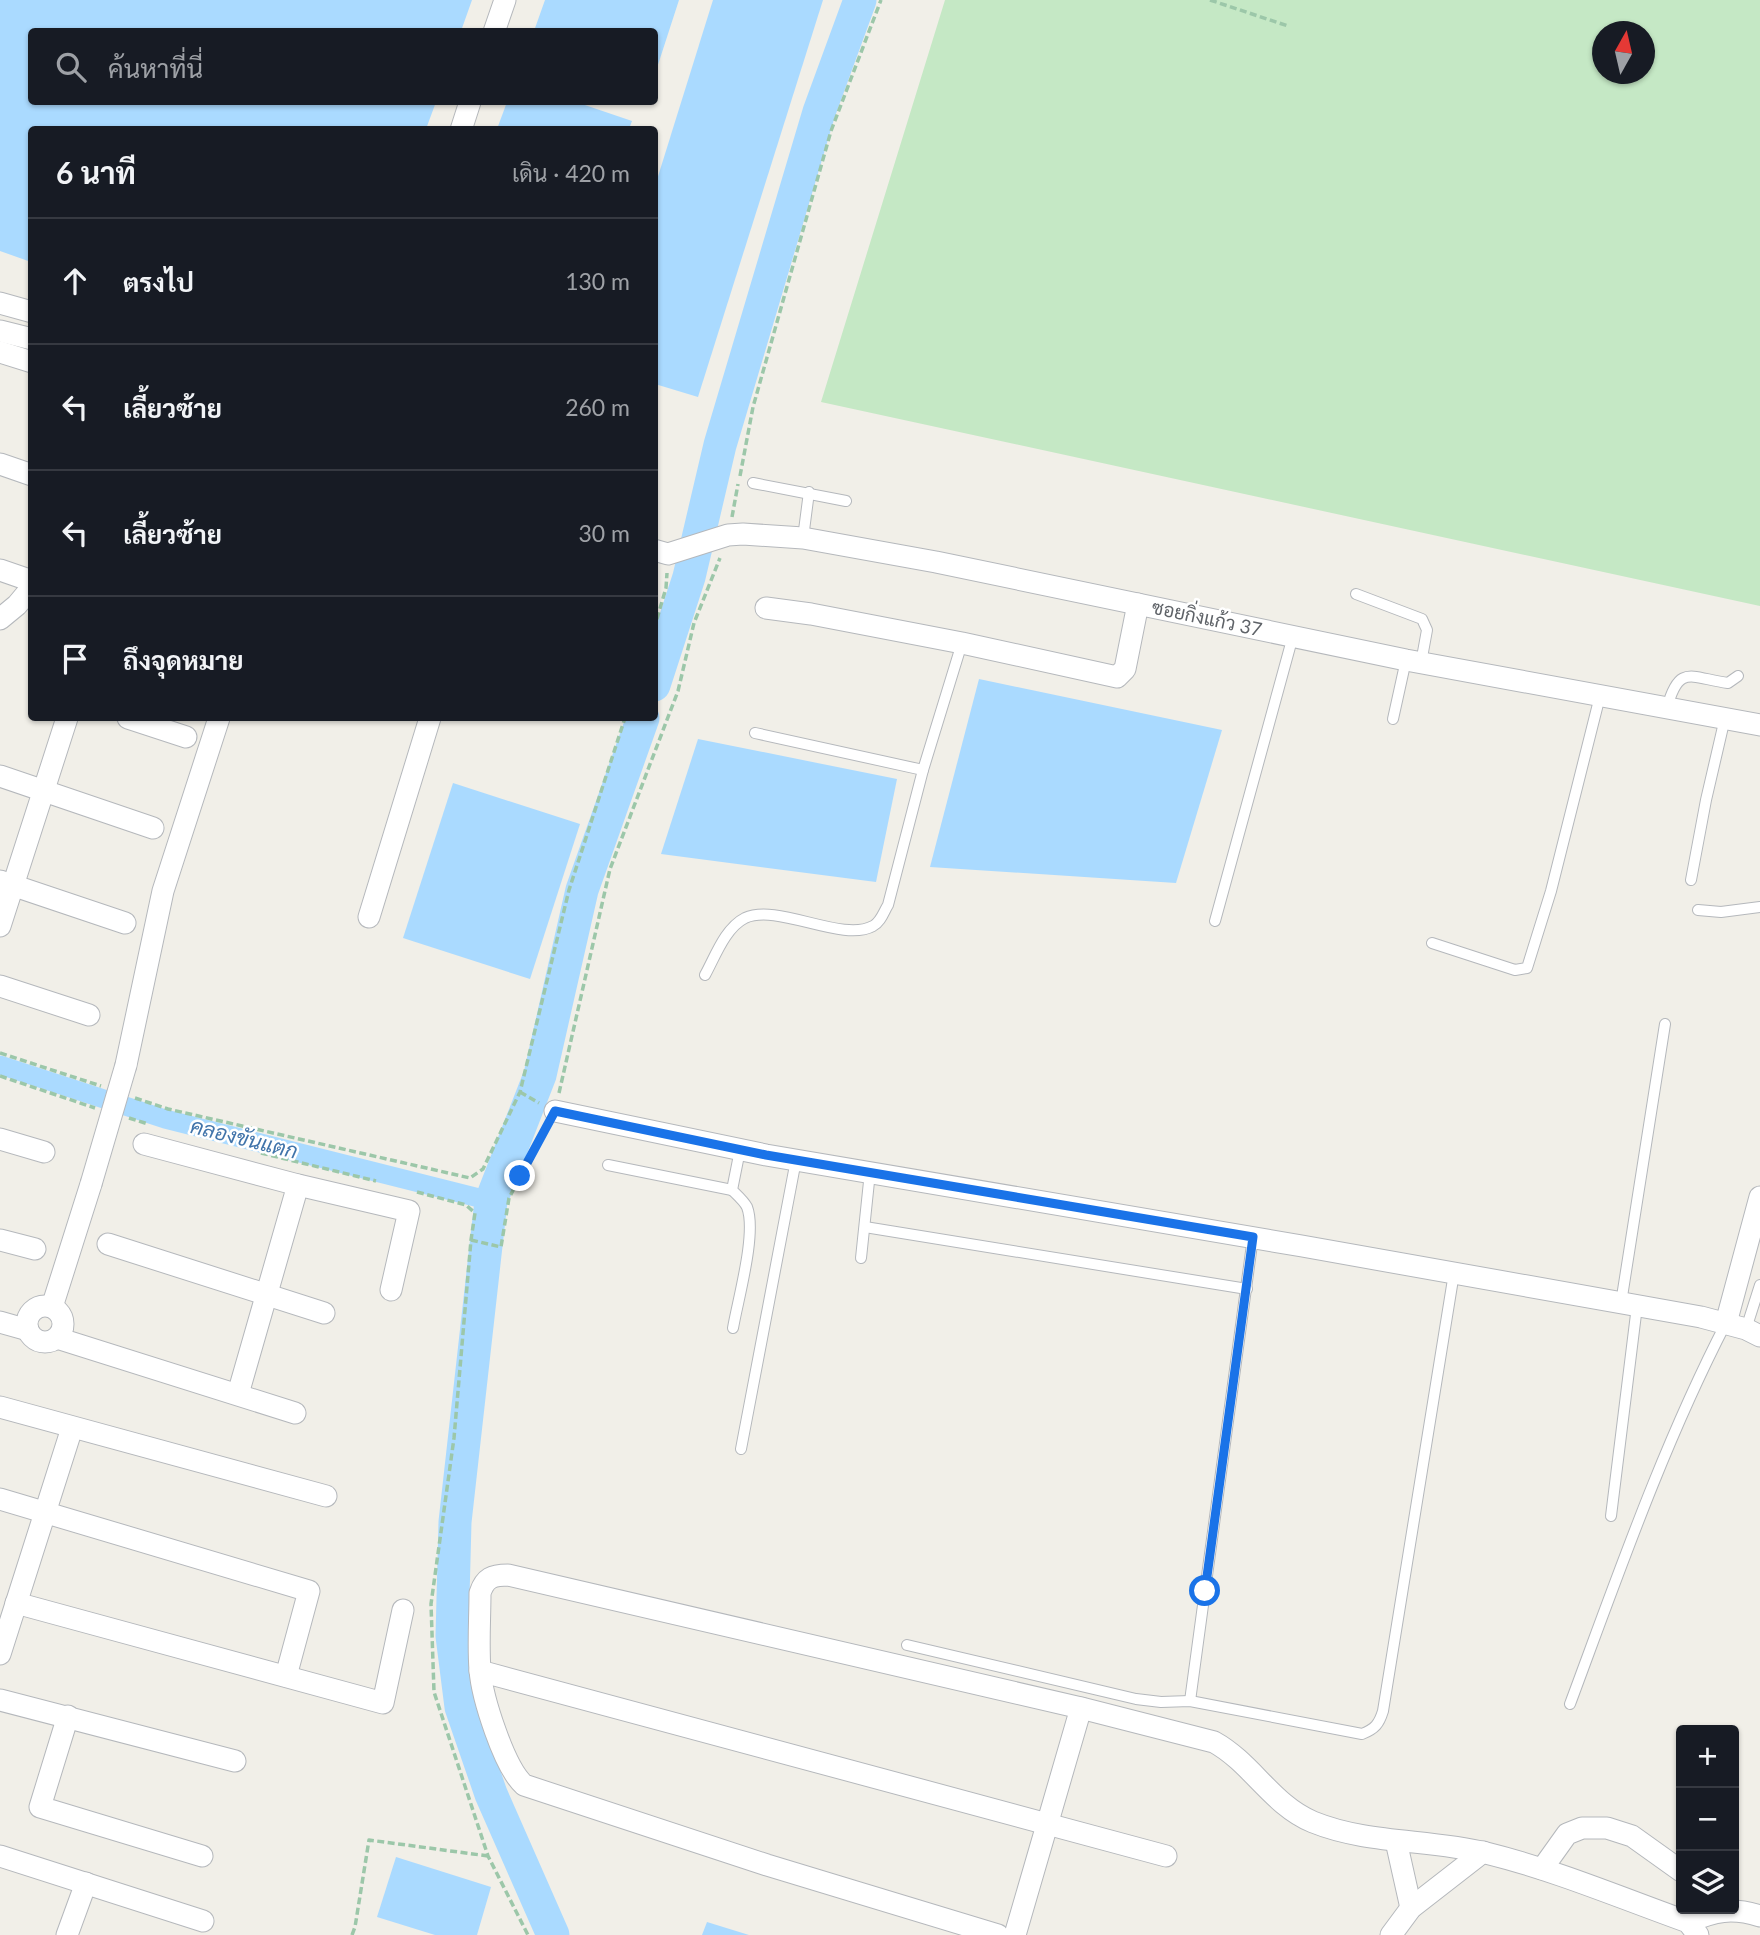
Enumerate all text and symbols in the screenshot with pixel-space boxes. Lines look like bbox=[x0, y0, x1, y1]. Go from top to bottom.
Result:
north arrow bbox=[1592, 21, 1655, 84]
search box bbox=[28, 28, 658, 105]
icon: search bbox=[52, 48, 90, 86]
text: ค้นหาที่นี่ bbox=[108, 52, 203, 84]
text: 6 นาที bbox=[56, 154, 136, 190]
text: เดิน · 420 m bbox=[512, 159, 630, 187]
icon: ahead bbox=[56, 262, 94, 300]
text: ตรงไป bbox=[123, 266, 194, 298]
text: 130 m bbox=[565, 267, 630, 295]
icon: left bbox=[56, 388, 94, 426]
text: เลี้ยวซ้าย bbox=[123, 392, 222, 424]
text: 260 m bbox=[565, 393, 630, 421]
icon: left bbox=[56, 514, 94, 552]
text: เลี้ยวซ้าย bbox=[123, 518, 222, 550]
text: 30 m bbox=[579, 519, 630, 547]
street label: ซอยกิ่งแก้ว 37 bbox=[1150, 591, 1265, 640]
icon: arrive bbox=[56, 640, 94, 678]
text: ถึงจุดหมาย bbox=[123, 644, 244, 676]
water label: คลองขันแตก bbox=[188, 1112, 301, 1163]
route end bbox=[504, 1160, 535, 1191]
route start bbox=[1189, 1575, 1220, 1606]
map controls bbox=[1676, 1725, 1739, 1914]
button: + bbox=[1676, 1725, 1739, 1788]
button: − bbox=[1676, 1788, 1739, 1851]
button: layers bbox=[1676, 1851, 1739, 1914]

